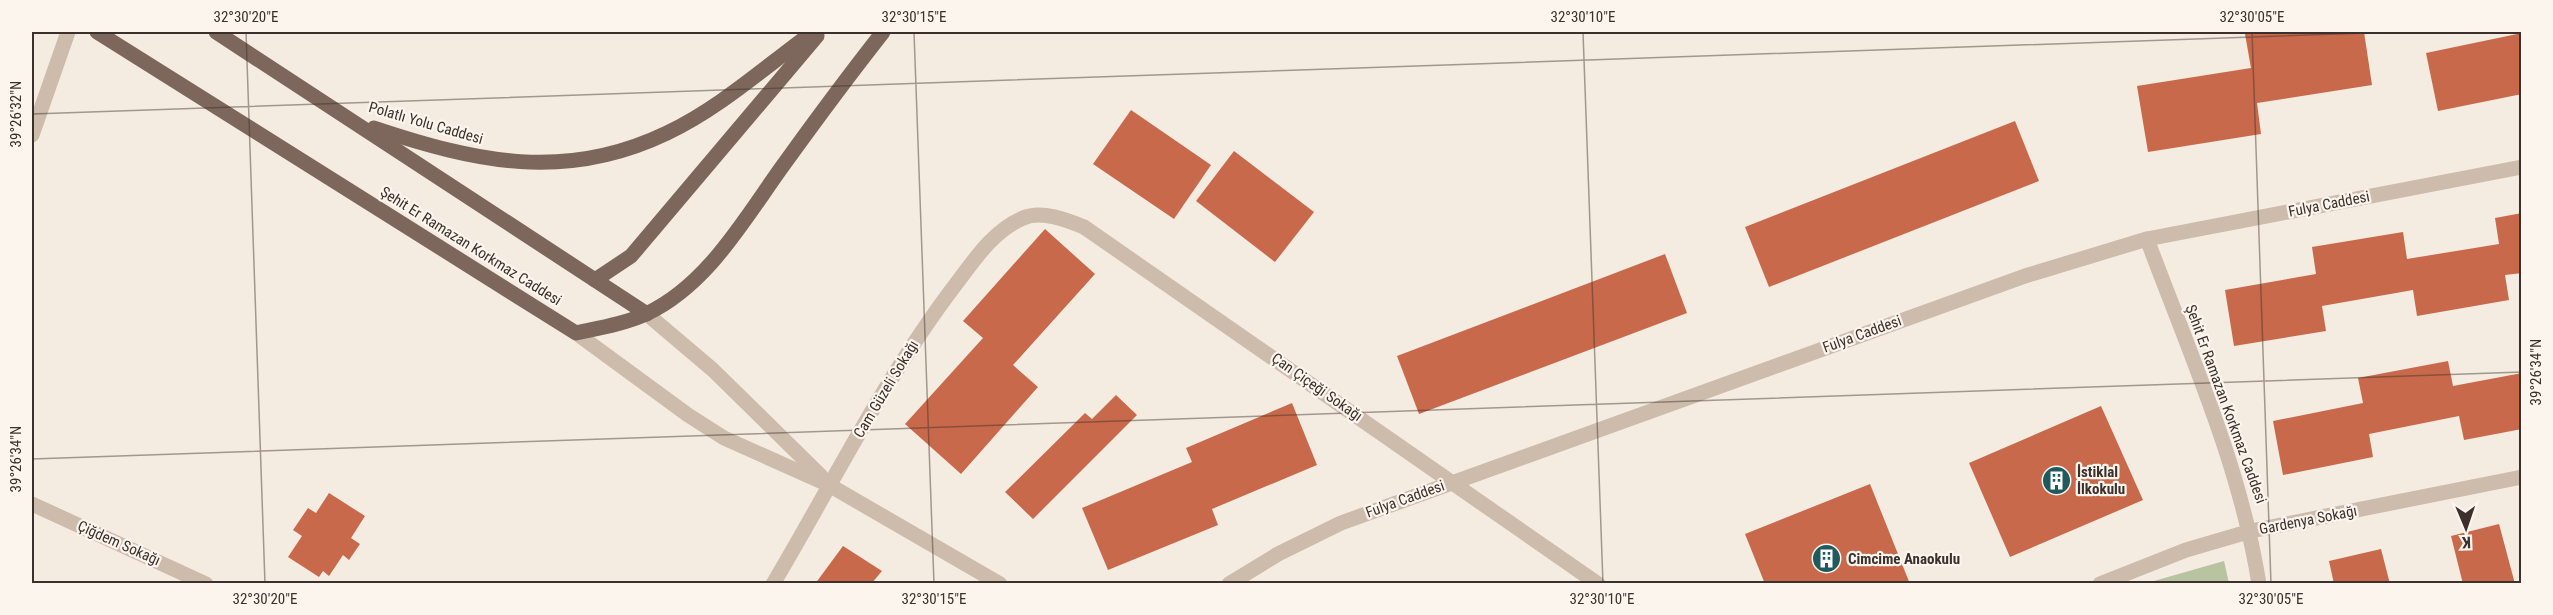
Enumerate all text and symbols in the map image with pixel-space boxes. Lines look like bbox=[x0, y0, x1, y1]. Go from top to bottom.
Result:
text: 32°30'20"E bbox=[214, 8, 278, 26]
text: 32°30'15"E bbox=[882, 8, 946, 26]
text: 32°30'10"E bbox=[1551, 8, 1615, 26]
text: 32°30'05"E bbox=[2220, 8, 2284, 26]
text: 39°26'32"N bbox=[7, 81, 25, 147]
street label: Polatlı Yolu Caddesi bbox=[367, 98, 485, 148]
street label: Şehit Er Ramazan Korkmaz Caddesi bbox=[377, 183, 565, 309]
street label: Fulya Caddesi bbox=[2287, 187, 2371, 221]
street label: Şehit Er Ramazan Korkmaz Caddesi bbox=[2182, 302, 2270, 506]
street label: Fulya Caddesi bbox=[1820, 311, 1904, 357]
street label: Cam Güzeli Sokağı bbox=[850, 337, 922, 441]
text: 39°26'34"N bbox=[2527, 339, 2545, 405]
street label: Çan Çiçeği Sokağı bbox=[1268, 349, 1366, 425]
text: 39°26'34"N bbox=[7, 426, 25, 492]
place label: İstiklal İlkokulu bbox=[2077, 463, 2125, 498]
building icon: İstiklal İlkokulu bbox=[2040, 465, 2072, 497]
street label: Fulya Caddesi bbox=[1363, 476, 1447, 522]
north arrow bbox=[2436, 498, 2496, 558]
street label: Gardenya Sokağı bbox=[2258, 502, 2358, 538]
street label: Çiğdem Sokağı bbox=[75, 517, 163, 569]
text: K bbox=[2462, 533, 2471, 552]
building icon: Cimcime Anaokulu bbox=[1811, 543, 1843, 575]
place label: Cimcime Anaokulu bbox=[1848, 550, 1960, 568]
text: 32°30'20"E bbox=[233, 590, 297, 608]
text: 32°30'15"E bbox=[902, 590, 966, 608]
text: 32°30'10"E bbox=[1570, 590, 1634, 608]
text: 32°30'05"E bbox=[2239, 590, 2303, 608]

